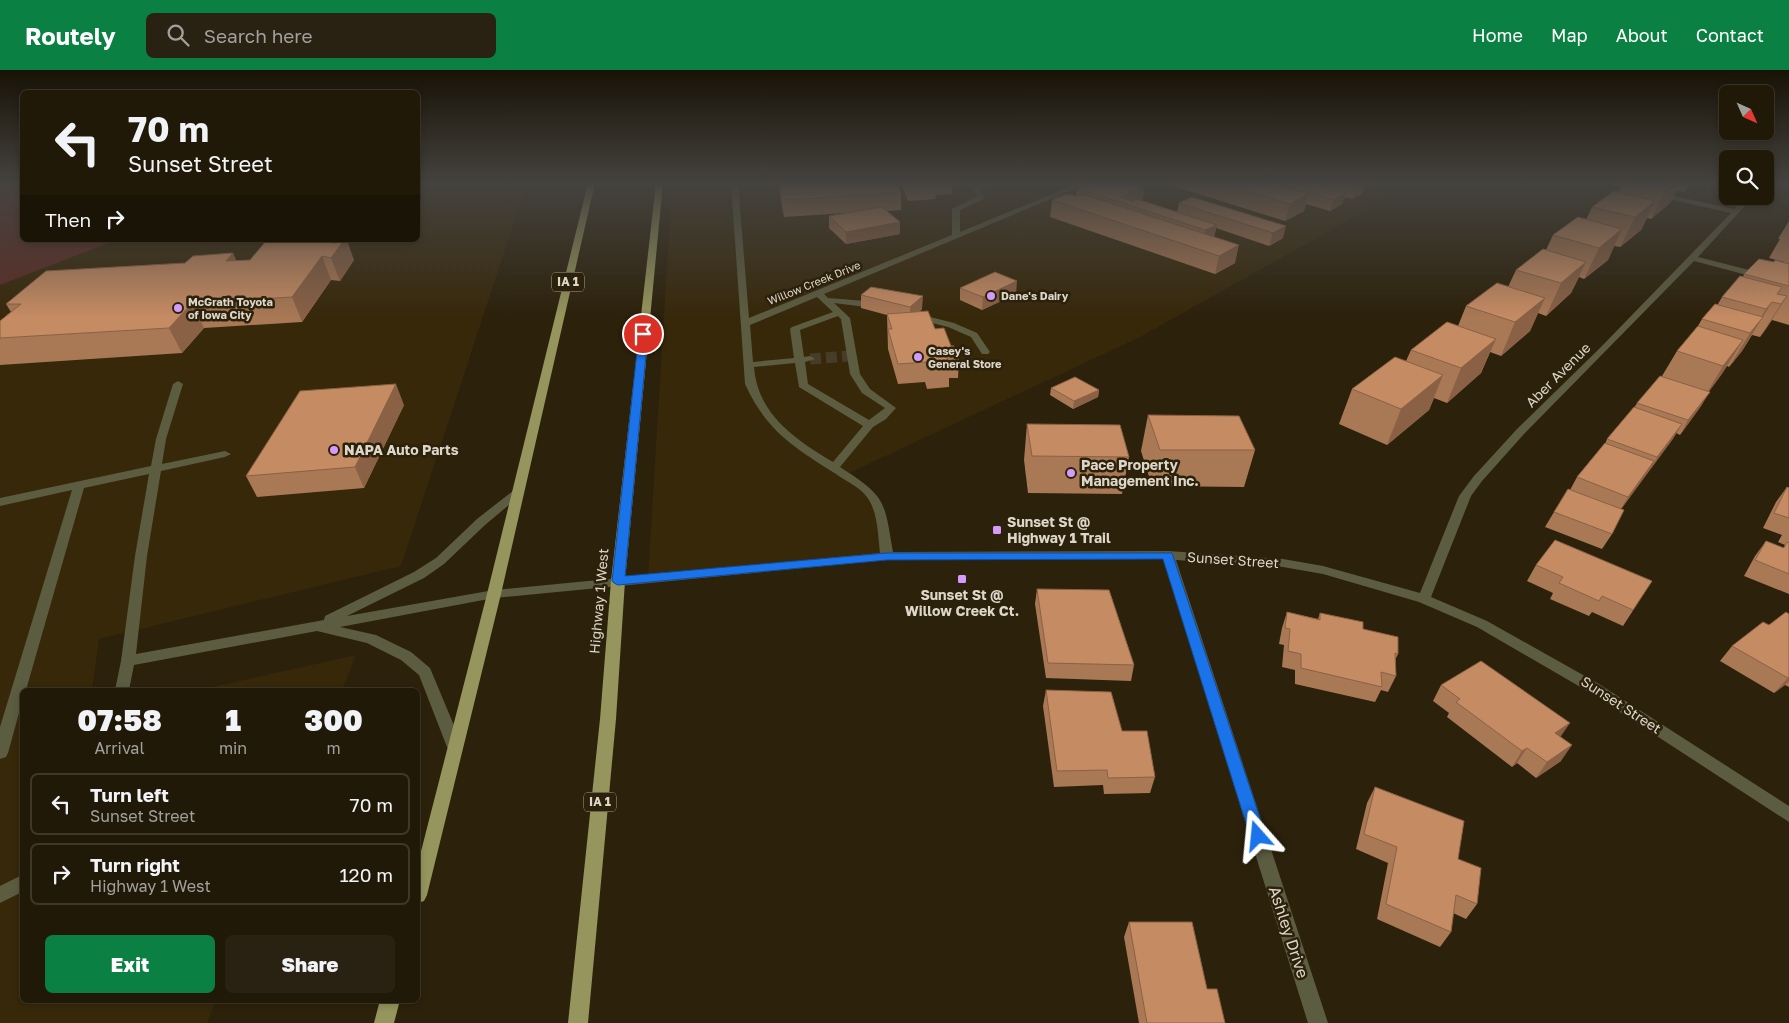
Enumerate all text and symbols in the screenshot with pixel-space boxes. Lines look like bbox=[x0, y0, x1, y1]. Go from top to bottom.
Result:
search box bbox=[146, 13, 496, 58]
text: Routely bbox=[25, 21, 116, 50]
icon: search bbox=[164, 21, 192, 49]
text: Search here bbox=[204, 24, 313, 47]
text: Home bbox=[1472, 24, 1523, 46]
text: Map bbox=[1551, 24, 1588, 46]
text: About bbox=[1616, 24, 1668, 46]
text: Contact bbox=[1696, 24, 1764, 46]
north arrow bbox=[1719, 85, 1774, 140]
map controls bbox=[1719, 85, 1774, 205]
text: 70 m bbox=[128, 108, 209, 150]
icon: left bbox=[45, 110, 110, 175]
text: Sunset Street bbox=[128, 150, 273, 177]
button: search bbox=[1719, 150, 1774, 205]
icon: right bbox=[101, 205, 129, 233]
text: Then bbox=[45, 208, 91, 231]
street label: Willow Creek Drive bbox=[765, 258, 862, 307]
road number: IA 1 bbox=[552, 272, 584, 292]
place label: Dane's Dairy bbox=[1001, 289, 1069, 302]
marker: Dane's Dairy bbox=[985, 290, 997, 302]
place label: McGrath Toyota of Iowa City bbox=[188, 295, 273, 321]
marker: McGrath Toyota of Iowa City bbox=[172, 302, 184, 314]
pin bbox=[622, 313, 664, 355]
icon: arrive bbox=[629, 320, 657, 348]
street label: Aber Avenue bbox=[1522, 339, 1594, 411]
place label: Casey's General Store bbox=[928, 344, 1002, 370]
marker: Casey's General Store bbox=[912, 351, 924, 363]
place label: NAPA Auto Parts bbox=[344, 441, 459, 458]
marker: NAPA Auto Parts bbox=[328, 444, 340, 456]
place label: Pace Property Management Inc. bbox=[1081, 456, 1199, 489]
marker: Pace Property Management Inc. bbox=[1065, 467, 1077, 479]
place label: Sunset St @ Highway 1 Trail bbox=[1007, 513, 1111, 546]
marker: Sunset St @ Highway 1 Trail bbox=[991, 524, 1003, 536]
street label: Highway 1 West bbox=[585, 548, 612, 654]
street label: Sunset Street bbox=[1186, 548, 1280, 571]
marker: Sunset St @ Willow Creek Ct. bbox=[956, 573, 968, 585]
place label: Sunset St @ Willow Creek Ct. bbox=[905, 586, 1019, 619]
street label: Sunset Street bbox=[1578, 672, 1665, 737]
text: 07:58 bbox=[77, 702, 162, 738]
text: 1 bbox=[225, 702, 241, 738]
text: 300 bbox=[304, 702, 363, 738]
text: Arrival bbox=[94, 738, 145, 758]
text: min bbox=[219, 738, 247, 758]
text: m bbox=[327, 738, 341, 758]
text: Turn left bbox=[90, 783, 169, 806]
icon: left bbox=[47, 790, 75, 818]
road number: IA 1 bbox=[584, 792, 616, 812]
text: 70 m bbox=[350, 793, 393, 816]
text: Sunset Street bbox=[90, 806, 195, 826]
position arrow bbox=[1231, 809, 1283, 861]
text: Turn right bbox=[90, 853, 180, 876]
icon: right bbox=[47, 860, 75, 888]
text: 120 m bbox=[339, 863, 393, 886]
text: Highway 1 West bbox=[90, 876, 211, 896]
street label: Ashley Drive bbox=[1265, 883, 1313, 981]
button: Exit bbox=[45, 935, 215, 993]
button: Share bbox=[225, 935, 395, 993]

